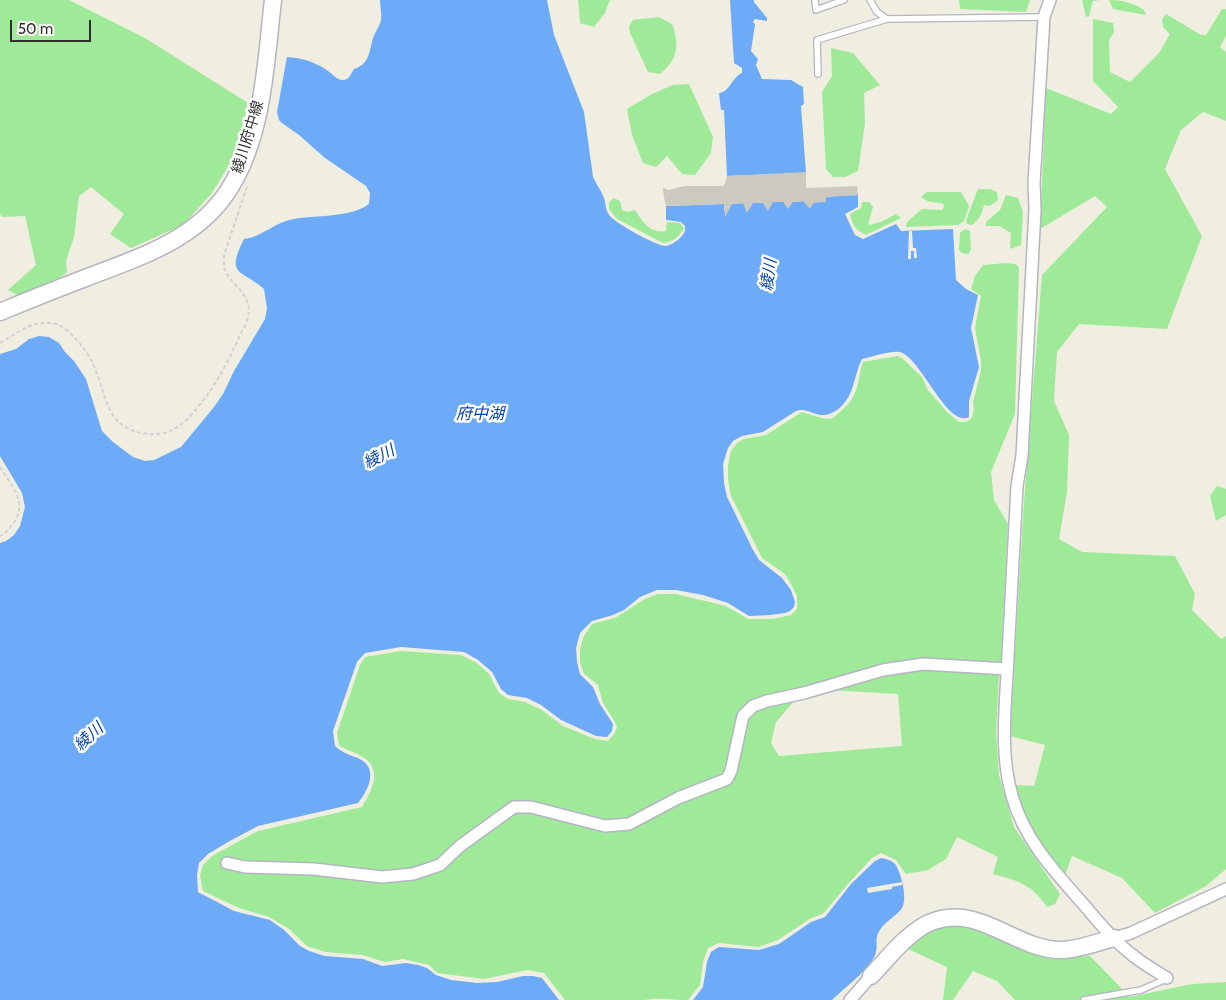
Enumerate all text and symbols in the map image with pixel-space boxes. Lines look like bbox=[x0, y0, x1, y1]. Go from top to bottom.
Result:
scale bar bbox=[12, 10, 94, 42]
text: 50 m bbox=[18, 20, 53, 38]
street label: 綾川府中線 bbox=[228, 99, 268, 175]
water label: 綾川 bbox=[757, 258, 781, 292]
water label: 府中湖 bbox=[456, 404, 504, 424]
water label: 綾川 bbox=[360, 441, 398, 473]
water label: 綾川 bbox=[71, 719, 107, 755]

